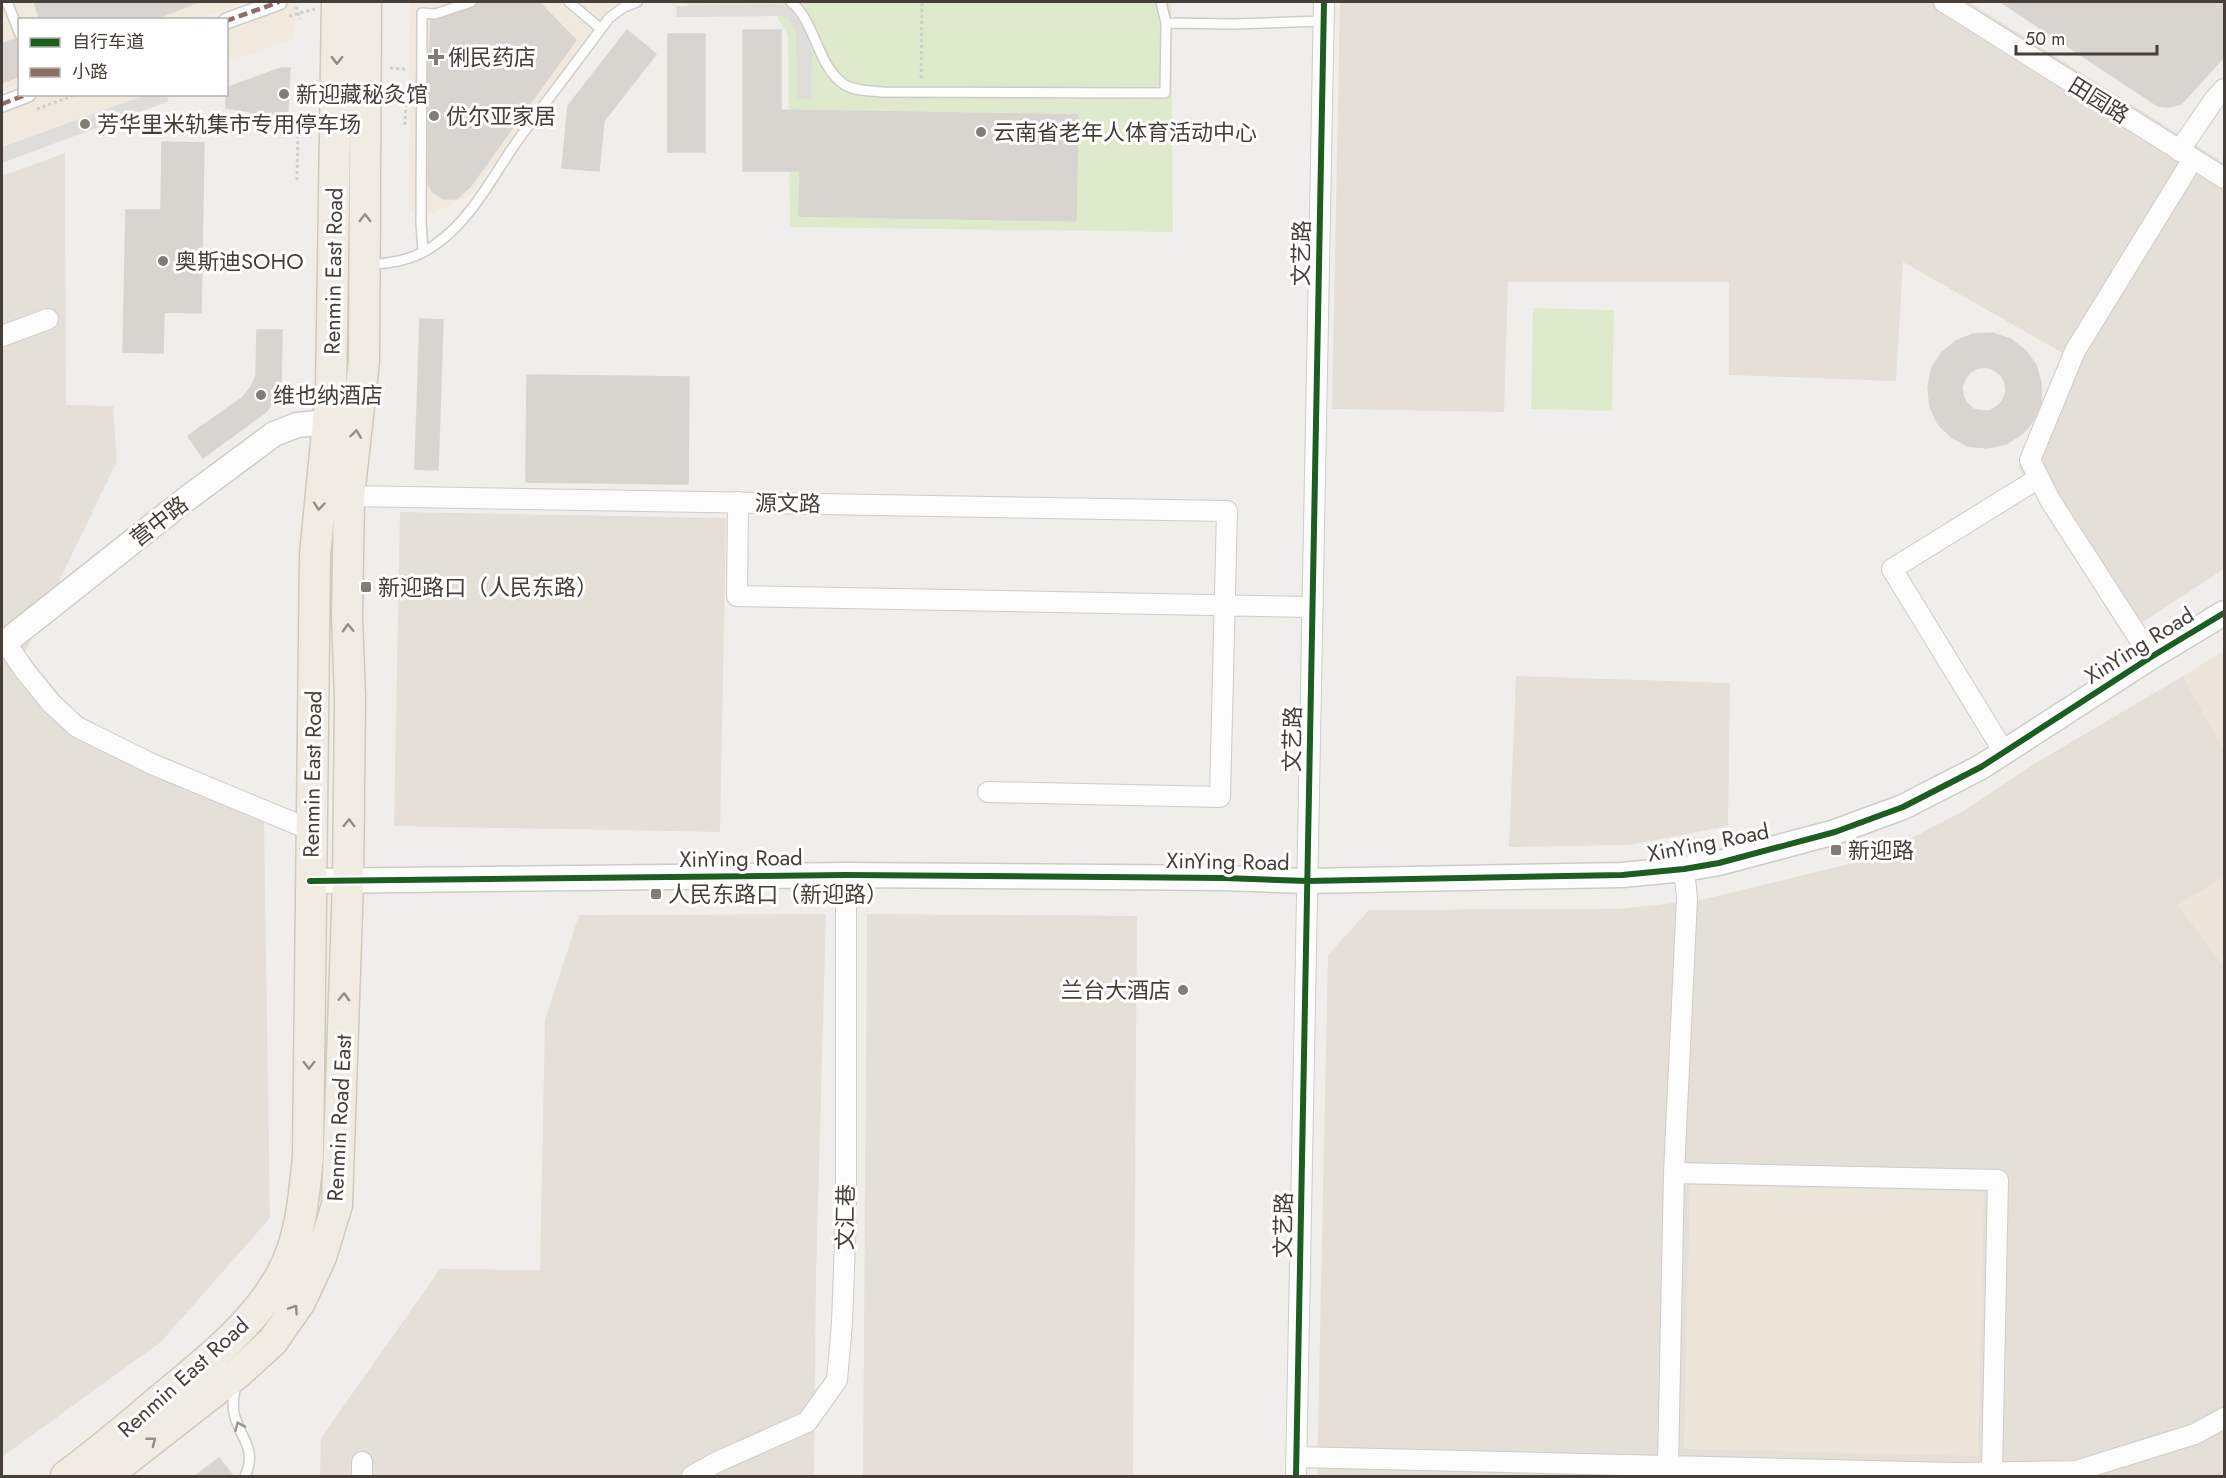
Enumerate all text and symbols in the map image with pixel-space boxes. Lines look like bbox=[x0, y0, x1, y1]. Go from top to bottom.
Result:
legend bbox=[18, 18, 228, 96]
scale bar bbox=[2016, 18, 2157, 56]
text: 50 m bbox=[2025, 26, 2065, 52]
text: 自行车道 bbox=[72, 29, 144, 55]
place label: 俐民药店 bbox=[448, 41, 536, 73]
marker: 俐民药店 bbox=[429, 50, 443, 64]
one-way arrow bbox=[330, 55, 343, 64]
text: 小路 bbox=[72, 59, 108, 85]
street label: 田园路 bbox=[2063, 69, 2135, 131]
place label: 新迎藏秘灸馆 bbox=[296, 78, 428, 110]
marker: 新迎藏秘灸馆 bbox=[277, 87, 291, 101]
place label: 优尔亚家居 bbox=[446, 100, 556, 132]
place label: 芳华里米轨集市专用停车场 bbox=[97, 108, 361, 140]
marker: 优尔亚家居 bbox=[427, 109, 441, 123]
place label: 云南省老年人体育活动中心 bbox=[993, 116, 1257, 148]
marker: 芳华里米轨集市专用停车场 bbox=[78, 117, 92, 131]
marker: 云南省老年人体育活动中心 bbox=[974, 125, 988, 139]
street label: Renmin East Road bbox=[316, 187, 350, 355]
one-way arrow bbox=[359, 214, 371, 223]
street label: 文艺路 bbox=[1284, 220, 1318, 286]
place label: 奥斯迪SOHO bbox=[175, 245, 304, 277]
marker: 奥斯迪SOHO bbox=[156, 254, 170, 268]
place label: 维也纳酒店 bbox=[273, 379, 383, 411]
marker: 维也纳酒店 bbox=[254, 388, 268, 402]
one-way arrow bbox=[349, 429, 362, 438]
street label: 源文路 bbox=[755, 486, 821, 520]
street label: 营中路 bbox=[123, 488, 195, 554]
one-way arrow bbox=[313, 502, 326, 511]
place label: 新迎路口（人民东路） bbox=[378, 571, 598, 603]
marker: 新迎路口（人民东路） bbox=[359, 580, 373, 594]
street label: XinYing Road bbox=[2078, 599, 2200, 691]
one-way arrow bbox=[341, 624, 354, 633]
street label: Renmin East Road bbox=[295, 690, 329, 858]
street label: 文艺路 bbox=[1275, 706, 1309, 772]
street label: XinYing Road bbox=[1644, 815, 1772, 869]
one-way arrow bbox=[343, 819, 355, 828]
place label: 新迎路 bbox=[1848, 834, 1914, 866]
street label: XinYing Road bbox=[679, 841, 803, 875]
marker: 新迎路 bbox=[1829, 843, 1843, 857]
street label: XinYing Road bbox=[1166, 844, 1290, 878]
place label: 人民东路口（新迎路） bbox=[668, 878, 888, 910]
marker: 人民东路口（新迎路） bbox=[649, 887, 663, 901]
place label: 兰台大酒店 bbox=[1061, 974, 1171, 1006]
marker: 兰台大酒店 bbox=[1176, 983, 1190, 997]
one-way arrow bbox=[338, 993, 351, 1002]
street label: Renmin Road East bbox=[319, 1033, 359, 1202]
one-way arrow bbox=[303, 1061, 315, 1070]
street label: 文汇巷 bbox=[828, 1184, 862, 1250]
street label: 文艺路 bbox=[1266, 1192, 1300, 1258]
one-way arrow bbox=[287, 1305, 298, 1316]
street label: Renmin East Road bbox=[110, 1309, 256, 1445]
one-way arrow bbox=[234, 1421, 246, 1432]
one-way arrow bbox=[145, 1437, 156, 1448]

